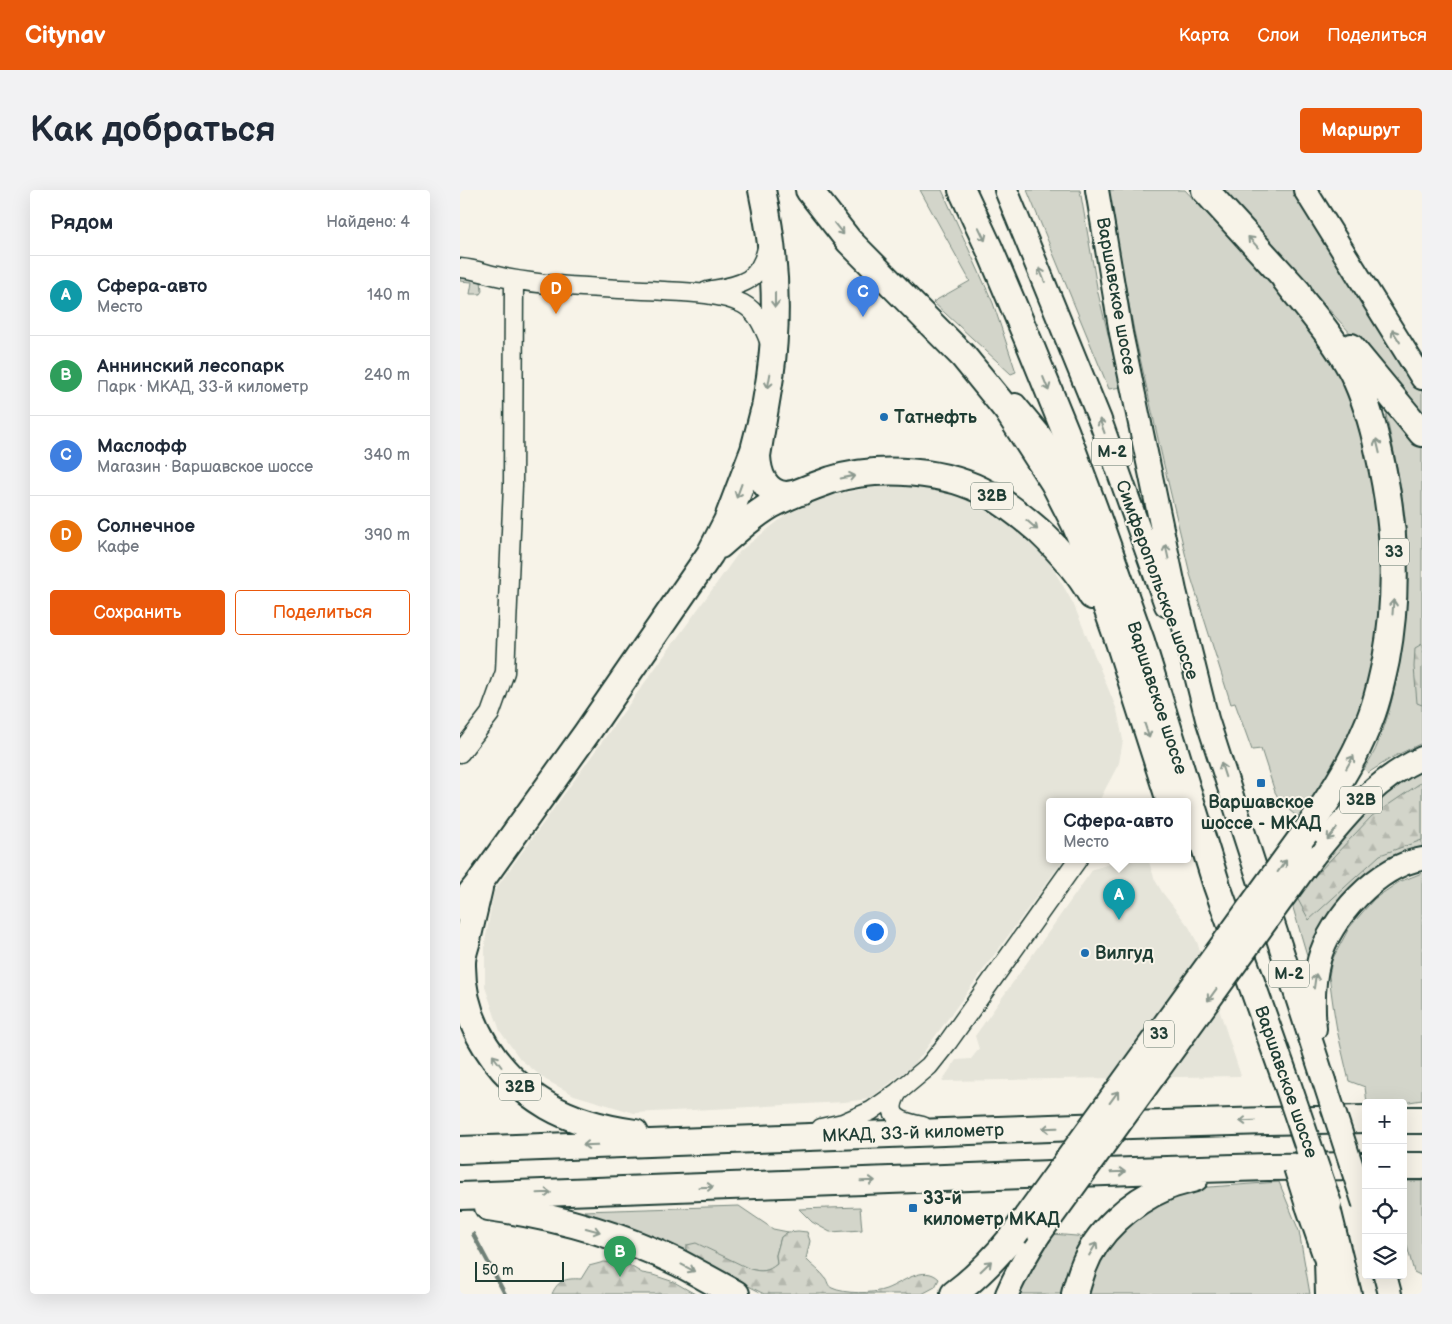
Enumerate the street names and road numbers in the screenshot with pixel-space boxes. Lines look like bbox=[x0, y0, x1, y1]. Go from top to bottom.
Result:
street label: Варшавское шоссе bbox=[1092, 216, 1140, 376]
road number: М-2 bbox=[1092, 438, 1132, 466]
street label: Симферопольское шоссе bbox=[1111, 477, 1203, 683]
road number: 32B bbox=[971, 482, 1013, 510]
road number: 33 bbox=[1379, 538, 1409, 566]
street label: Варшавское шоссе bbox=[1122, 619, 1192, 777]
road number: 32B bbox=[1340, 786, 1382, 814]
road number: М-2 bbox=[1269, 961, 1309, 988]
street label: Варшавское шоссе bbox=[1250, 1003, 1322, 1161]
road number: 33 bbox=[1144, 1021, 1174, 1048]
road number: 32B bbox=[499, 1074, 541, 1100]
street label: МКАД, 33-й километр bbox=[822, 1119, 1004, 1147]

